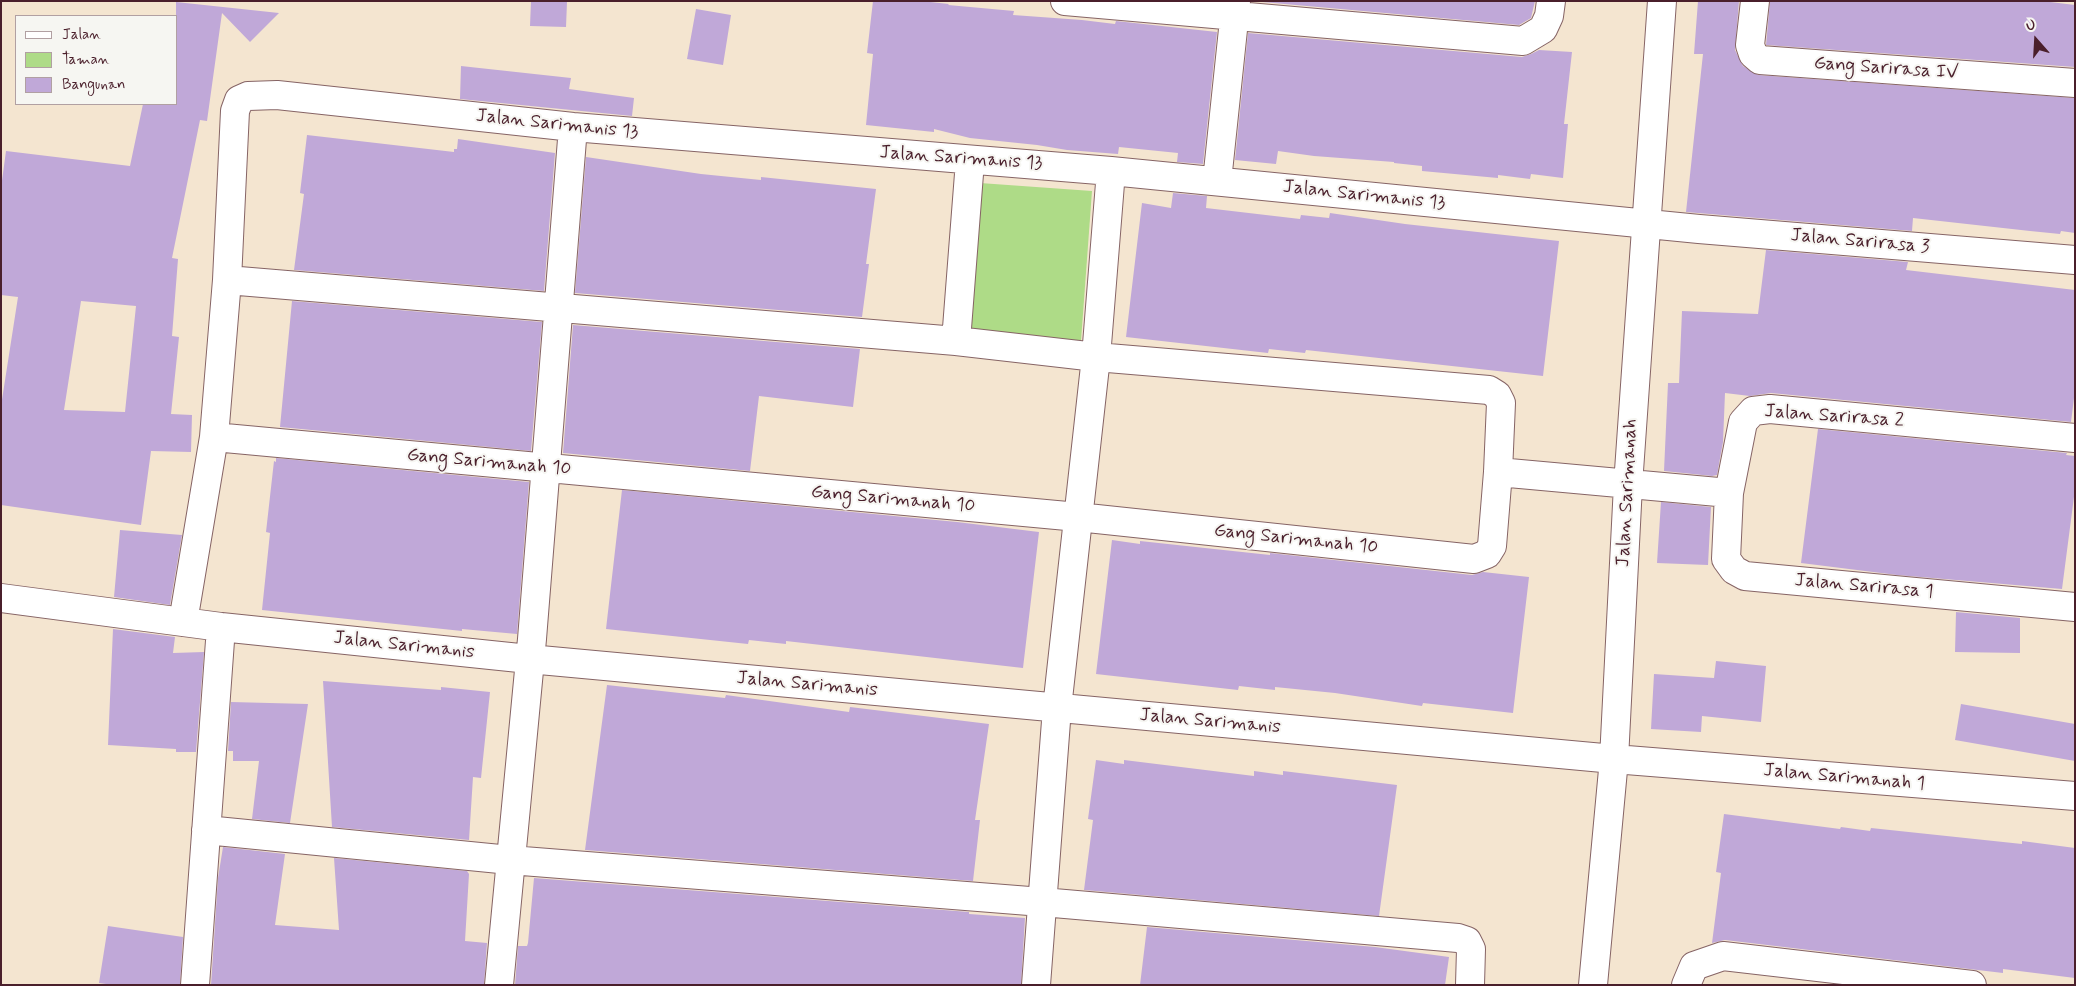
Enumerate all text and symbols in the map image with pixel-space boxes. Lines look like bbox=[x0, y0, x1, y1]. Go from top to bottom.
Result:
legend bbox=[15, 15, 178, 105]
north arrow bbox=[2011, 15, 2061, 65]
text: U bbox=[2024, 16, 2038, 36]
text: Jalan bbox=[62, 25, 101, 45]
text: Taman bbox=[62, 50, 110, 70]
street label: Gang Sarirasa IV bbox=[1813, 53, 1959, 85]
text: Bangunan bbox=[62, 75, 125, 95]
street label: Jalan Sarimanis 13 bbox=[475, 105, 639, 145]
street label: Jalan Sarimanis 13 bbox=[879, 142, 1043, 176]
street label: Jalan Sarimanis 13 bbox=[1282, 176, 1446, 216]
street label: Jalan Sarirasa 3 bbox=[1790, 225, 1930, 259]
street label: Jalan Sarirasa 2 bbox=[1763, 401, 1905, 433]
street label: Jalan Sarimanah bbox=[1613, 418, 1643, 568]
street label: Gang Sarimanah 10 bbox=[406, 444, 572, 482]
street label: Gang Sarimanah 10 bbox=[810, 481, 976, 519]
street label: Gang Sarimanah 10 bbox=[1213, 520, 1379, 560]
street label: Jalan Sarirasa 1 bbox=[1794, 570, 1934, 604]
street label: Jalan Sarimanis bbox=[332, 627, 476, 665]
street label: Jalan Sarimanis bbox=[736, 667, 878, 703]
street label: Jalan Sarimanis bbox=[1139, 704, 1281, 740]
street label: Jalan Sarimanah 1 bbox=[1762, 760, 1926, 796]

